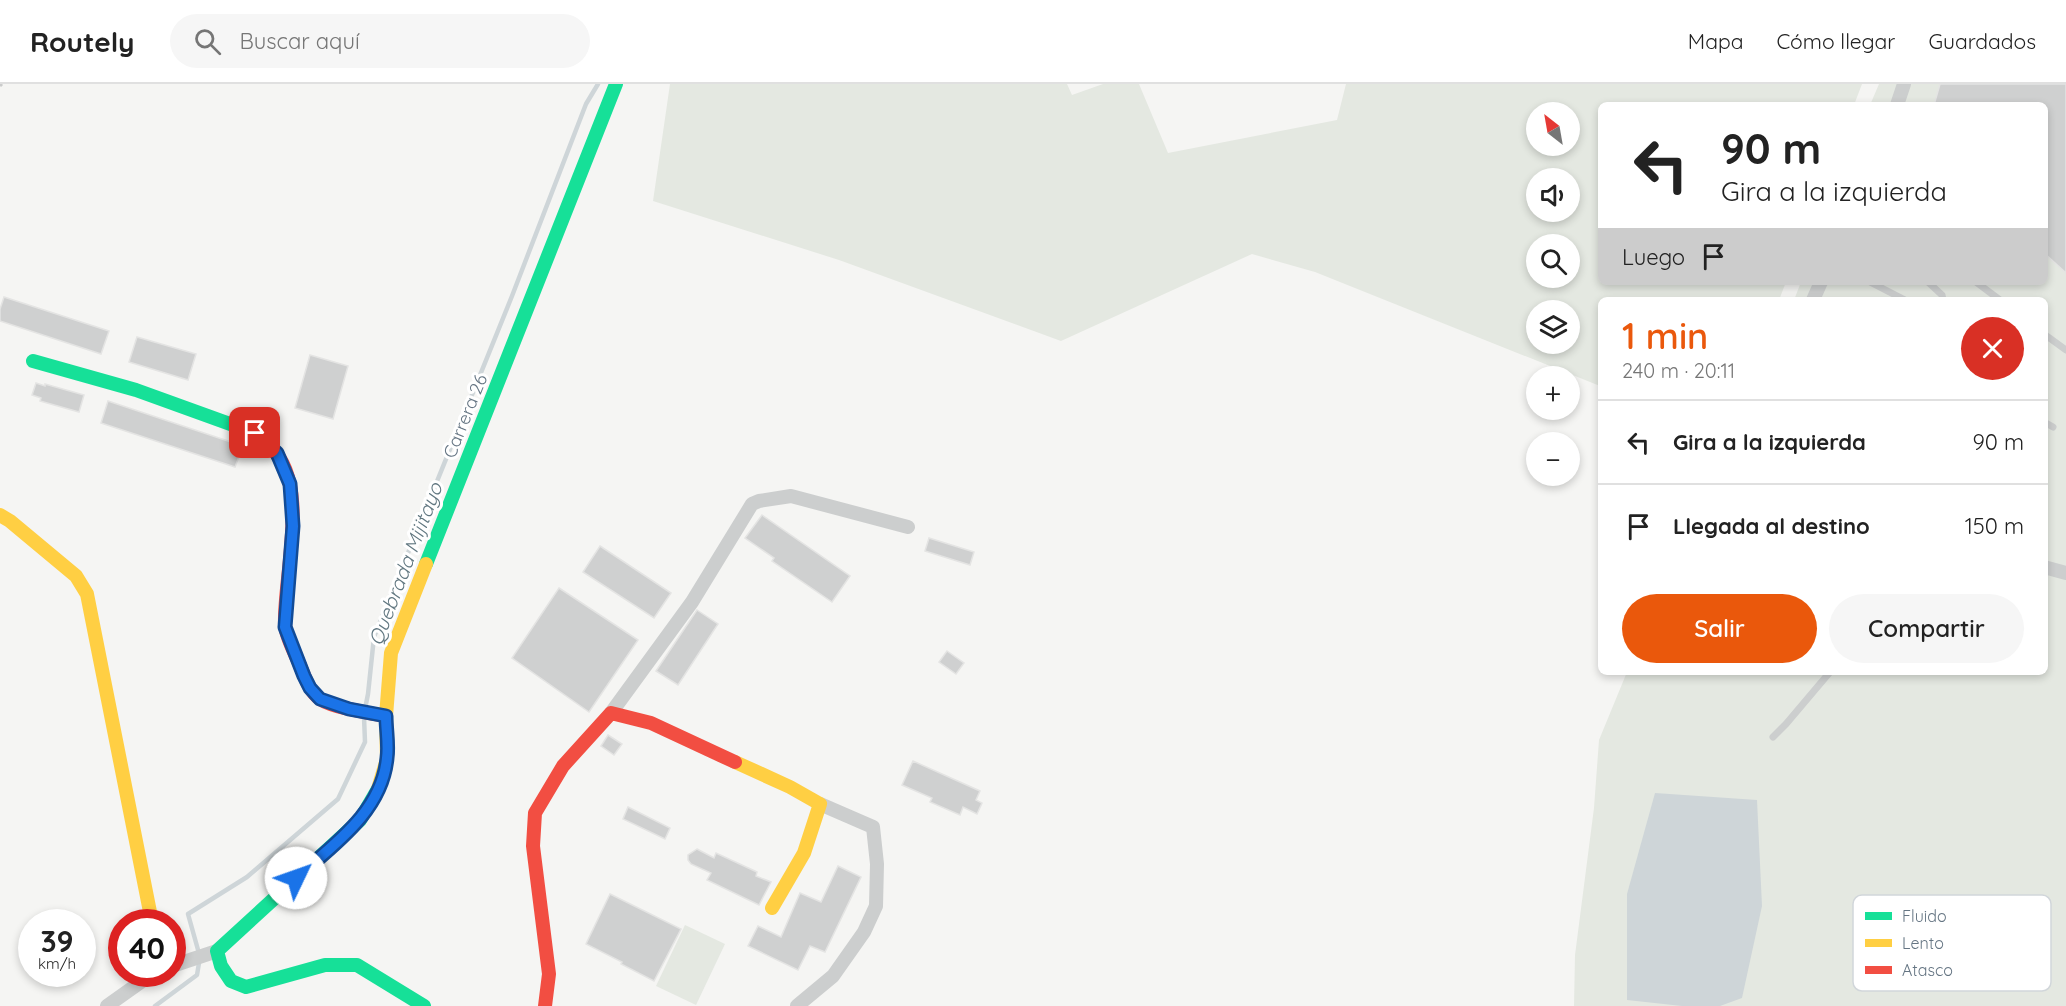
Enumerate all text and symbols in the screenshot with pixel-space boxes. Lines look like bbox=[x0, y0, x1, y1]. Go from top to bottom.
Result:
search box bbox=[170, 14, 590, 68]
text: Routely bbox=[30, 24, 134, 59]
icon: search bbox=[191, 25, 224, 58]
text: Buscar aquí bbox=[239, 27, 360, 55]
text: Mapa bbox=[1688, 28, 1743, 54]
text: Cómo llegar bbox=[1776, 28, 1895, 54]
text: Guardados bbox=[1928, 28, 2036, 54]
north arrow bbox=[1526, 102, 1580, 156]
map controls bbox=[1526, 102, 1580, 486]
text: 90 m bbox=[1721, 122, 1821, 175]
icon: left bbox=[1622, 126, 1700, 204]
button: sound bbox=[1526, 168, 1580, 222]
text: Gira a la izquierda bbox=[1721, 174, 1947, 208]
button: search bbox=[1526, 234, 1580, 288]
icon: arrive bbox=[1697, 240, 1730, 273]
text: Luego bbox=[1622, 243, 1685, 271]
button: layers bbox=[1526, 300, 1580, 354]
text: 1 min bbox=[1622, 313, 1708, 358]
button: close bbox=[1961, 317, 2024, 380]
text: 240 m · 20:11 bbox=[1622, 358, 1735, 383]
button: + bbox=[1526, 366, 1580, 420]
street label: Carrera 26 bbox=[438, 370, 492, 461]
pin bbox=[229, 407, 280, 458]
icon: arrive bbox=[238, 416, 271, 449]
icon: left bbox=[1622, 426, 1655, 459]
text: Gira a la izquierda bbox=[1673, 428, 1866, 456]
text: 90 m bbox=[1973, 428, 2024, 456]
button: − bbox=[1526, 432, 1580, 486]
water label: Quebrada Mijitayo bbox=[362, 478, 448, 649]
icon: arrive bbox=[1622, 510, 1655, 543]
text: Llegada al destino bbox=[1673, 512, 1870, 540]
text: 150 m bbox=[1965, 512, 2024, 540]
button: Salir bbox=[1622, 594, 1817, 663]
button: Compartir bbox=[1829, 594, 2024, 663]
position arrow bbox=[264, 846, 328, 910]
legend bbox=[1853, 895, 2051, 991]
text: Fluido bbox=[1902, 906, 1947, 926]
speed limit sign: 40 bbox=[108, 909, 186, 987]
text: 39 bbox=[40, 922, 74, 960]
text: Lento bbox=[1902, 933, 1944, 953]
text: km/h bbox=[38, 954, 76, 973]
text: Atasco bbox=[1902, 960, 1953, 980]

